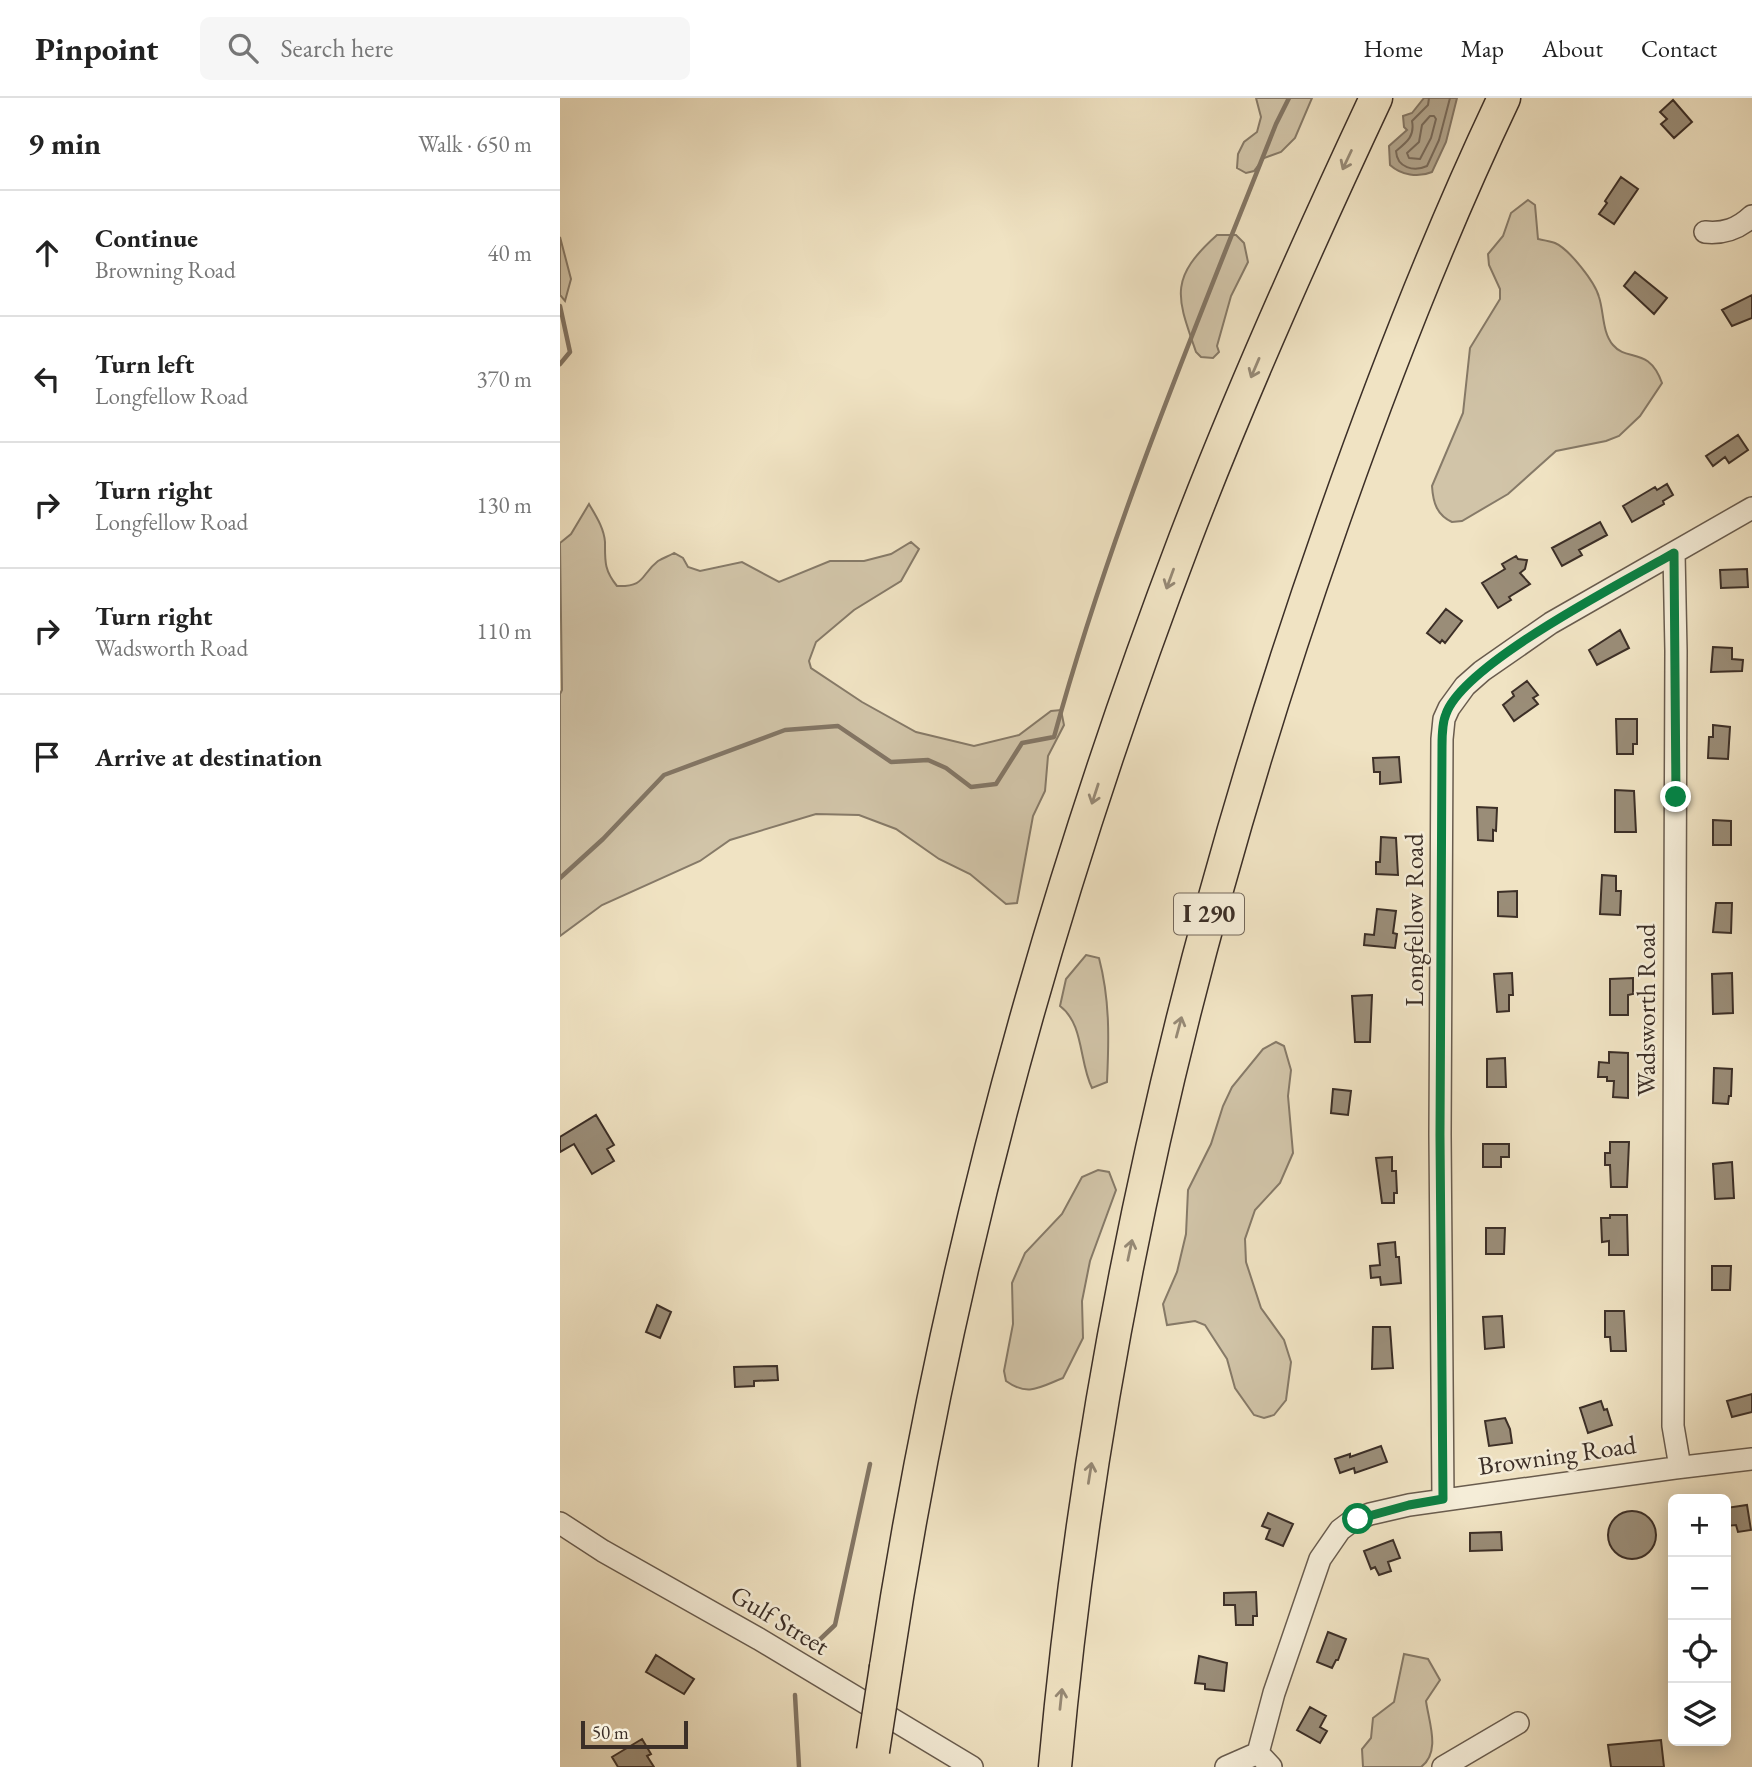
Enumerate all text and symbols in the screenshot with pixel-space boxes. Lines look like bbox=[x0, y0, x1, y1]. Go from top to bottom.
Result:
search box bbox=[200, 17, 690, 80]
text: Pinpoint bbox=[35, 27, 158, 70]
icon: search bbox=[224, 29, 262, 67]
text: Search here bbox=[280, 31, 393, 65]
text: Home bbox=[1363, 33, 1423, 64]
text: Map bbox=[1461, 33, 1504, 64]
text: About bbox=[1542, 33, 1603, 64]
text: Contact bbox=[1641, 33, 1717, 64]
text: 9 min bbox=[28, 124, 101, 163]
text: Walk · 650 m bbox=[418, 129, 532, 159]
one-way arrow bbox=[1340, 149, 1353, 170]
text: Continue bbox=[95, 221, 198, 255]
icon: ahead bbox=[28, 234, 66, 272]
text: 40 m bbox=[487, 238, 532, 268]
text: Browning Road bbox=[95, 255, 236, 285]
text: Turn left bbox=[95, 347, 194, 381]
one-way arrow bbox=[1247, 356, 1260, 378]
icon: left bbox=[28, 360, 66, 398]
text: 370 m bbox=[476, 364, 532, 394]
text: Longfellow Road bbox=[95, 381, 248, 411]
text: Turn right bbox=[95, 473, 213, 507]
icon: right bbox=[28, 486, 66, 524]
text: 130 m bbox=[476, 490, 532, 520]
text: Longfellow Road bbox=[95, 507, 248, 537]
one-way arrow bbox=[1163, 568, 1176, 590]
text: Turn right bbox=[95, 599, 213, 633]
icon: right bbox=[28, 612, 66, 650]
text: 110 m bbox=[476, 616, 532, 646]
text: Wadsworth Road bbox=[95, 633, 248, 663]
icon: arrive bbox=[28, 738, 66, 776]
text: Arrive at destination bbox=[95, 740, 322, 774]
route end bbox=[1660, 781, 1691, 812]
one-way arrow bbox=[1088, 782, 1101, 804]
street label: Longfellow Road bbox=[1397, 833, 1431, 1007]
road number: I 290 bbox=[1174, 894, 1244, 934]
street label: Wadsworth Road bbox=[1629, 923, 1663, 1097]
one-way arrow bbox=[1174, 1017, 1187, 1039]
one-way arrow bbox=[1125, 1239, 1138, 1261]
street label: Browning Road bbox=[1476, 1427, 1639, 1483]
one-way arrow bbox=[1084, 1463, 1097, 1485]
map controls bbox=[1668, 1494, 1731, 1746]
button: + bbox=[1668, 1494, 1731, 1557]
route start bbox=[1342, 1503, 1373, 1534]
button: − bbox=[1668, 1557, 1731, 1620]
street label: Gulf Street bbox=[724, 1577, 836, 1663]
button: locate bbox=[1668, 1620, 1731, 1683]
button: layers bbox=[1668, 1683, 1731, 1746]
one-way arrow bbox=[1055, 1688, 1068, 1711]
scale bar bbox=[581, 1718, 688, 1750]
text: 50 m bbox=[592, 1720, 629, 1745]

